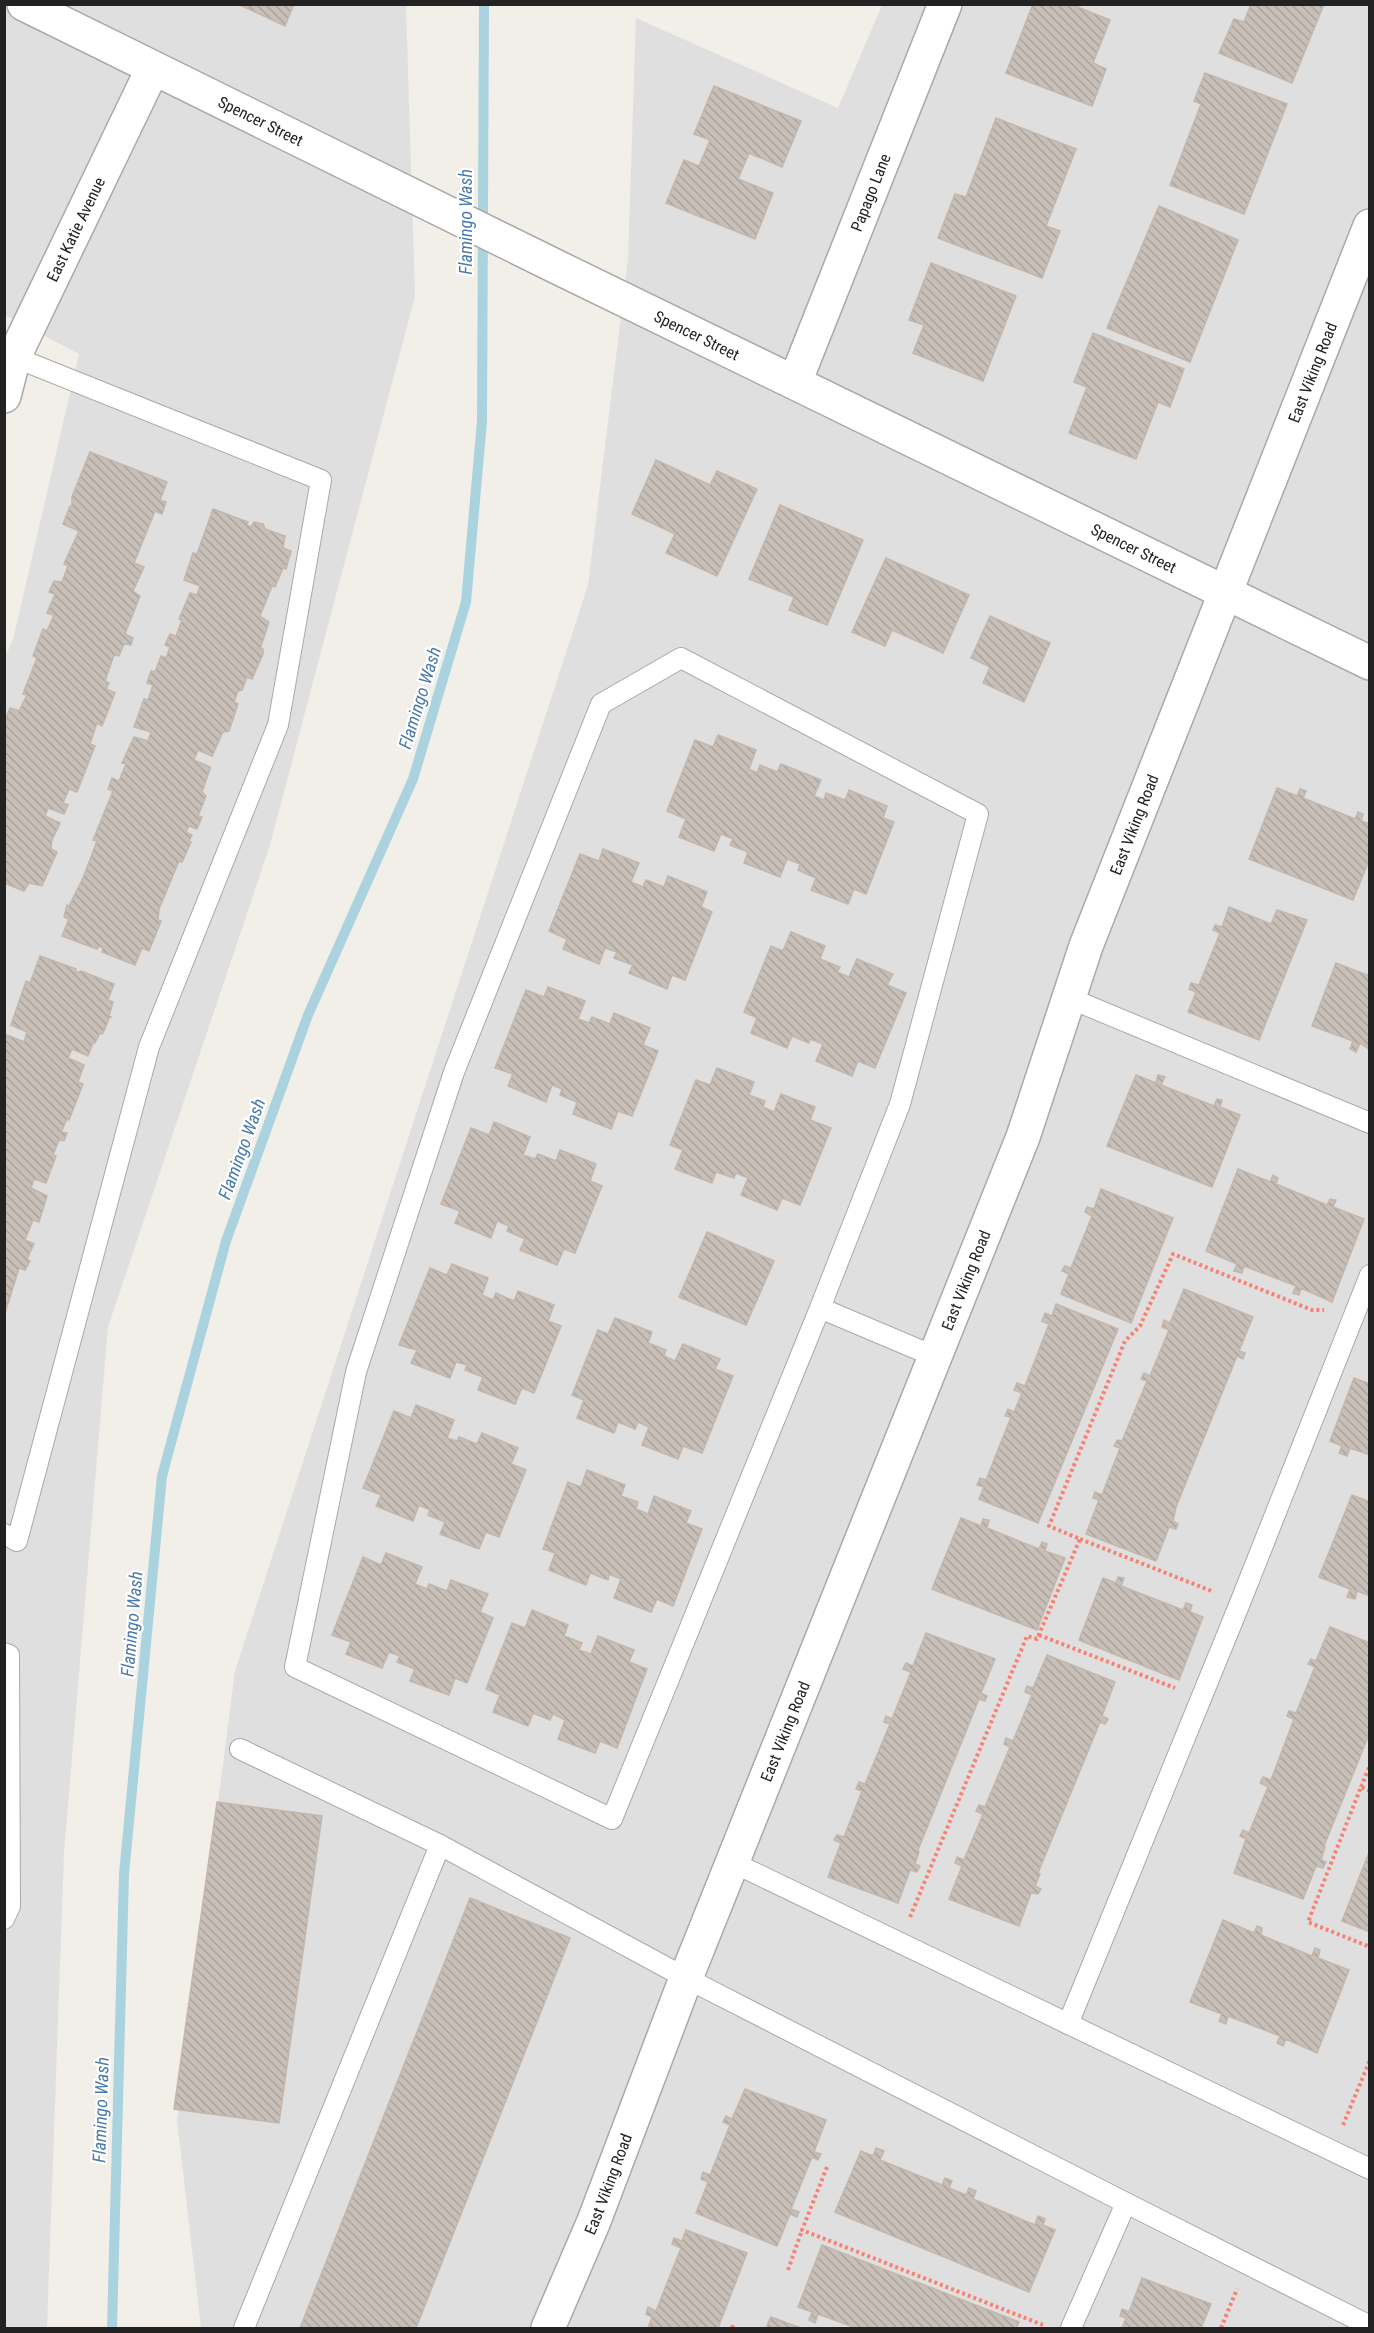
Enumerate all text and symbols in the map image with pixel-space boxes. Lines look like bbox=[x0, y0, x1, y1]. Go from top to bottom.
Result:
street label: Spencer Street bbox=[215, 92, 306, 150]
street label: Papago Lane bbox=[847, 151, 895, 234]
water label: Flamingo Wash bbox=[455, 169, 476, 275]
street label: East Katie Avenue bbox=[43, 174, 109, 285]
street label: Spencer Street bbox=[651, 307, 743, 364]
street label: East Viking Road bbox=[1284, 320, 1341, 426]
street label: Spencer Street bbox=[1088, 520, 1180, 577]
water label: Flamingo Wash bbox=[394, 644, 445, 751]
street label: East Viking Road bbox=[1106, 772, 1163, 878]
water label: Flamingo Wash bbox=[214, 1096, 269, 1202]
street label: East Viking Road bbox=[937, 1228, 995, 1333]
water label: Flamingo Wash bbox=[116, 1570, 147, 1677]
street label: East Viking Road bbox=[757, 1679, 814, 1784]
water label: Flamingo Wash bbox=[88, 2057, 113, 2163]
street label: East Viking Road bbox=[580, 2131, 636, 2237]

